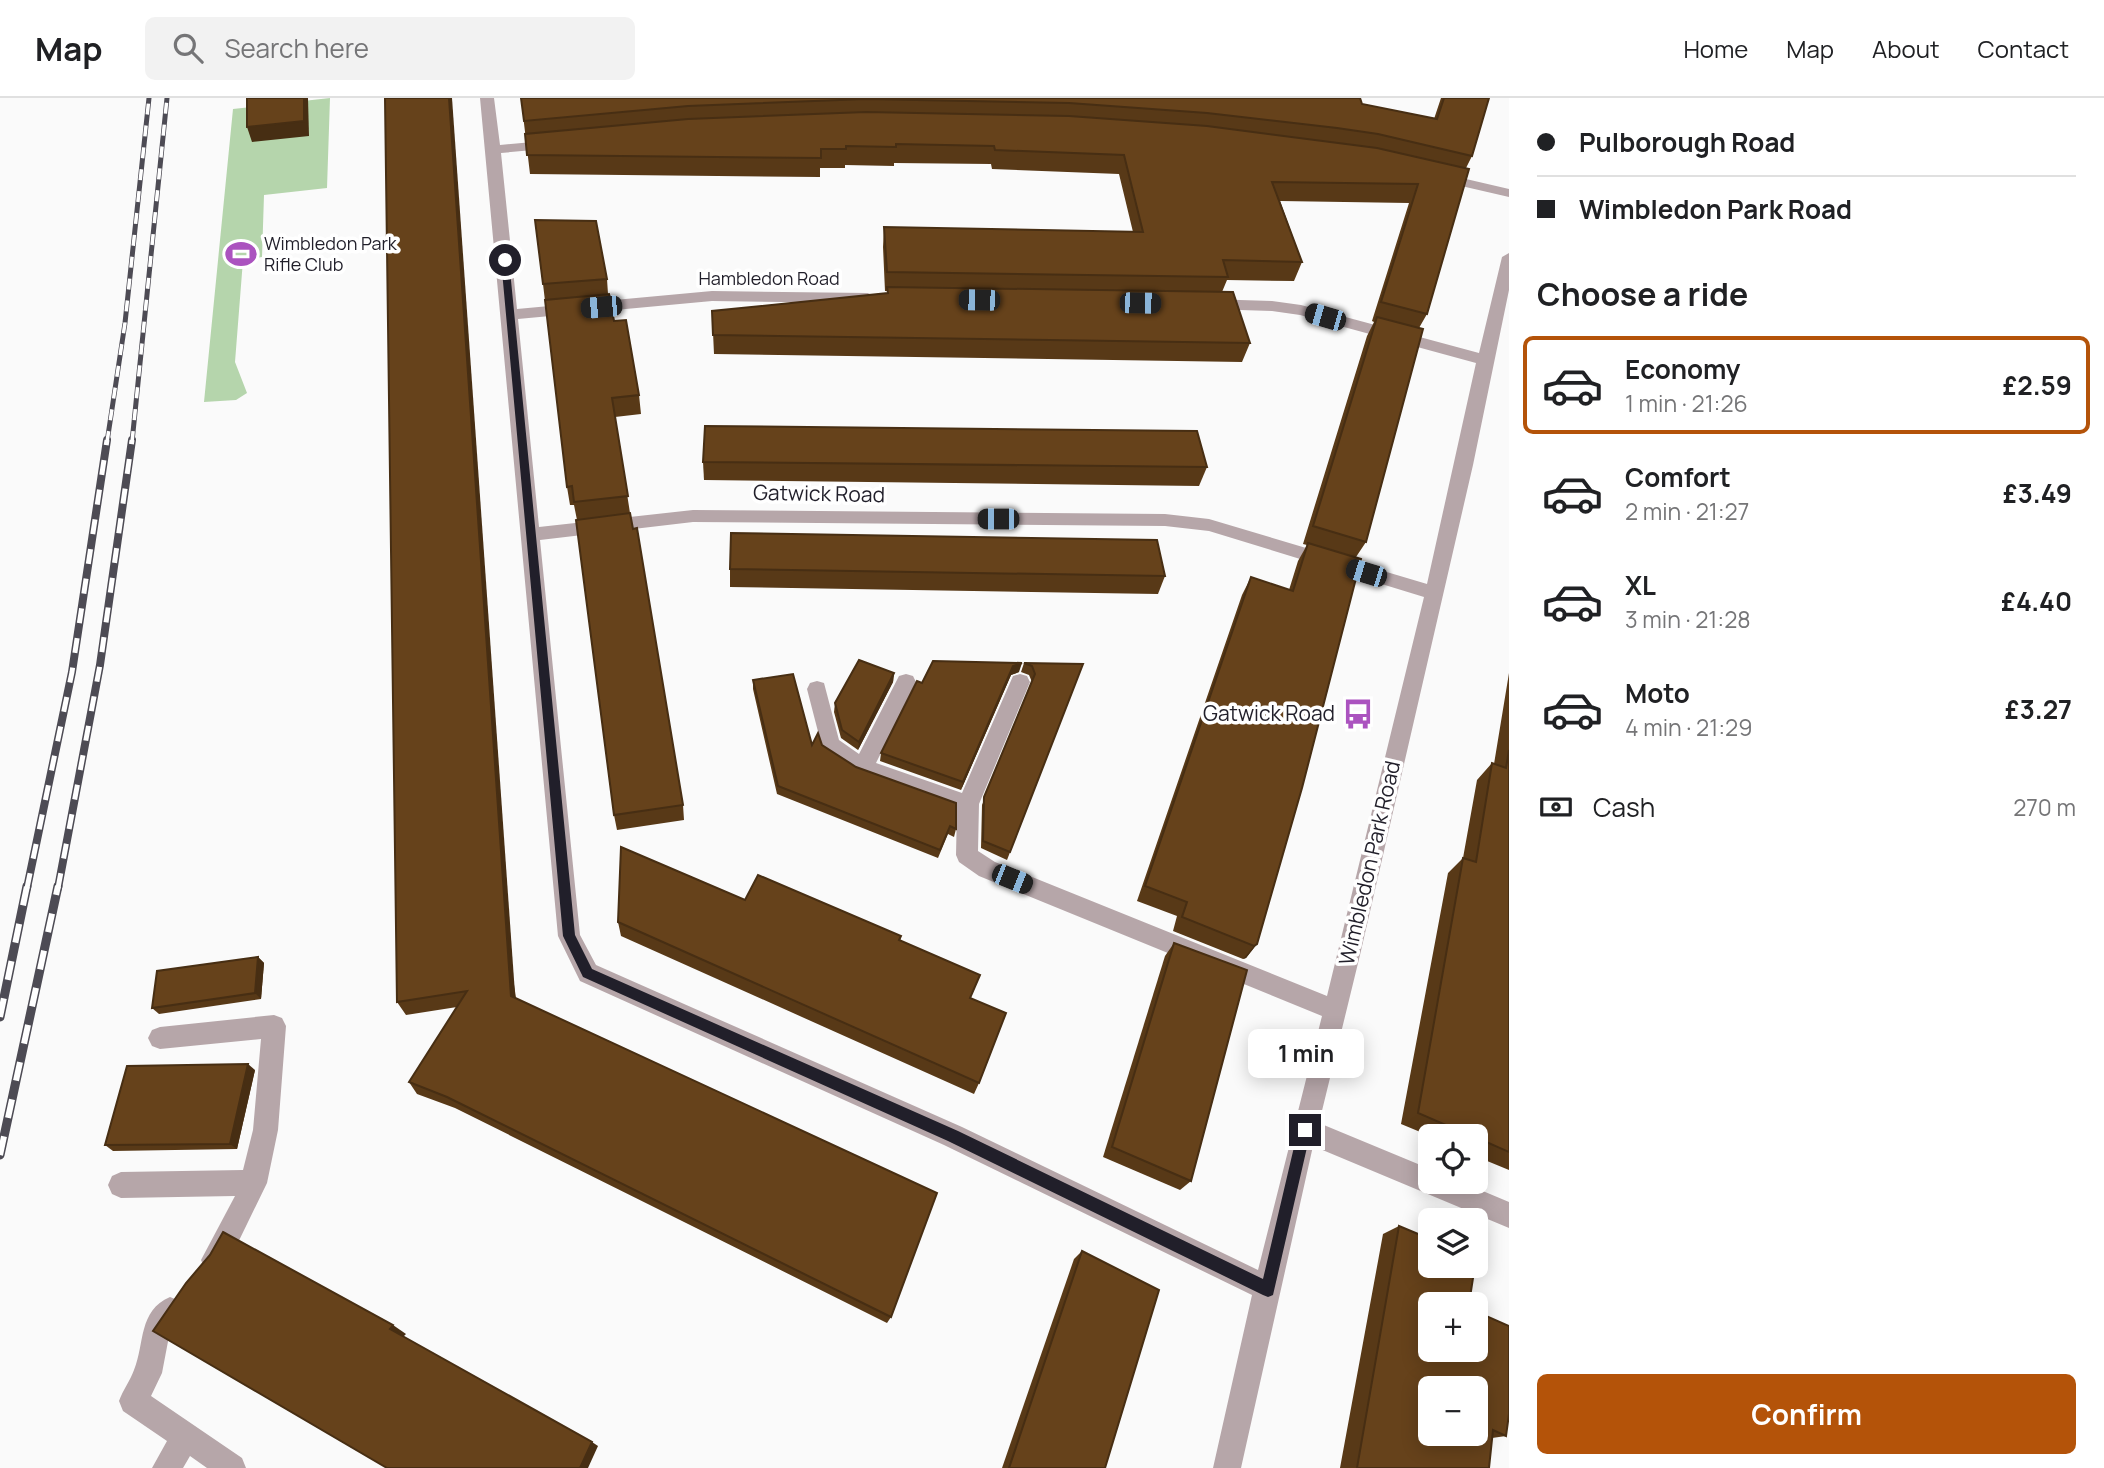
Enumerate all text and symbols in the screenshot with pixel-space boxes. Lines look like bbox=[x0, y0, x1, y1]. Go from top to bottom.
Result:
search box bbox=[145, 17, 635, 80]
text: Map bbox=[35, 26, 103, 71]
icon: search bbox=[169, 29, 207, 67]
text: Search here bbox=[225, 30, 369, 66]
text: Home bbox=[1683, 32, 1748, 65]
text: Map bbox=[1786, 32, 1834, 65]
text: About bbox=[1872, 32, 1940, 65]
text: Contact bbox=[1978, 32, 2069, 65]
text: Pulborough Road bbox=[1579, 124, 1795, 160]
text: Wimbledon Park Road bbox=[1579, 191, 1852, 227]
place label: Wimbledon Park Rifle Club bbox=[264, 231, 398, 276]
sports icon: Wimbledon Park Rifle Club bbox=[224, 237, 258, 271]
route start bbox=[489, 244, 521, 276]
street label: Hambledon Road bbox=[698, 266, 840, 290]
text: Choose a ride bbox=[1537, 272, 1748, 316]
car bbox=[958, 289, 1001, 311]
car bbox=[1119, 292, 1162, 314]
car bbox=[580, 295, 623, 319]
car bbox=[1302, 301, 1349, 333]
text: Economy bbox=[1625, 351, 1740, 387]
icon: car bbox=[1541, 354, 1604, 417]
text: £2.59 bbox=[2002, 367, 2072, 403]
text: 1 min · 21:26 bbox=[1625, 387, 1748, 419]
text: Comfort bbox=[1625, 459, 1731, 495]
icon: car bbox=[1541, 462, 1604, 525]
text: £3.49 bbox=[2003, 475, 2072, 511]
street label: Gatwick Road bbox=[753, 478, 885, 508]
text: 2 min · 21:27 bbox=[1625, 495, 1749, 527]
car bbox=[978, 509, 1020, 530]
car bbox=[1343, 557, 1390, 589]
text: XL bbox=[1625, 567, 1656, 603]
icon: car bbox=[1541, 570, 1604, 633]
text: £4.40 bbox=[2001, 583, 2072, 619]
text: 3 min · 21:28 bbox=[1625, 603, 1751, 635]
text: Moto bbox=[1625, 675, 1690, 711]
icon: car bbox=[1541, 678, 1604, 741]
text: £3.27 bbox=[2005, 691, 2072, 727]
bus stop icon: Gatwick Road bbox=[1341, 697, 1375, 731]
place label: Gatwick Road bbox=[1203, 699, 1335, 727]
text: 4 min · 21:29 bbox=[1625, 711, 1752, 743]
street label: Wimbledon Park Road bbox=[1332, 758, 1406, 968]
icon: cash bbox=[1537, 788, 1575, 826]
text: Cash bbox=[1593, 789, 1655, 825]
text: 270 m bbox=[2013, 791, 2076, 823]
car bbox=[989, 861, 1036, 897]
callout: 1 min bbox=[1247, 1028, 1363, 1077]
text: 1 min bbox=[1278, 1037, 1334, 1069]
route end bbox=[1289, 1114, 1321, 1146]
map controls bbox=[1418, 1124, 1488, 1446]
button: locate bbox=[1418, 1124, 1488, 1194]
button: layers bbox=[1418, 1208, 1488, 1278]
button: + bbox=[1418, 1292, 1488, 1362]
button: Confirm bbox=[1537, 1374, 2076, 1454]
button: − bbox=[1418, 1376, 1488, 1446]

